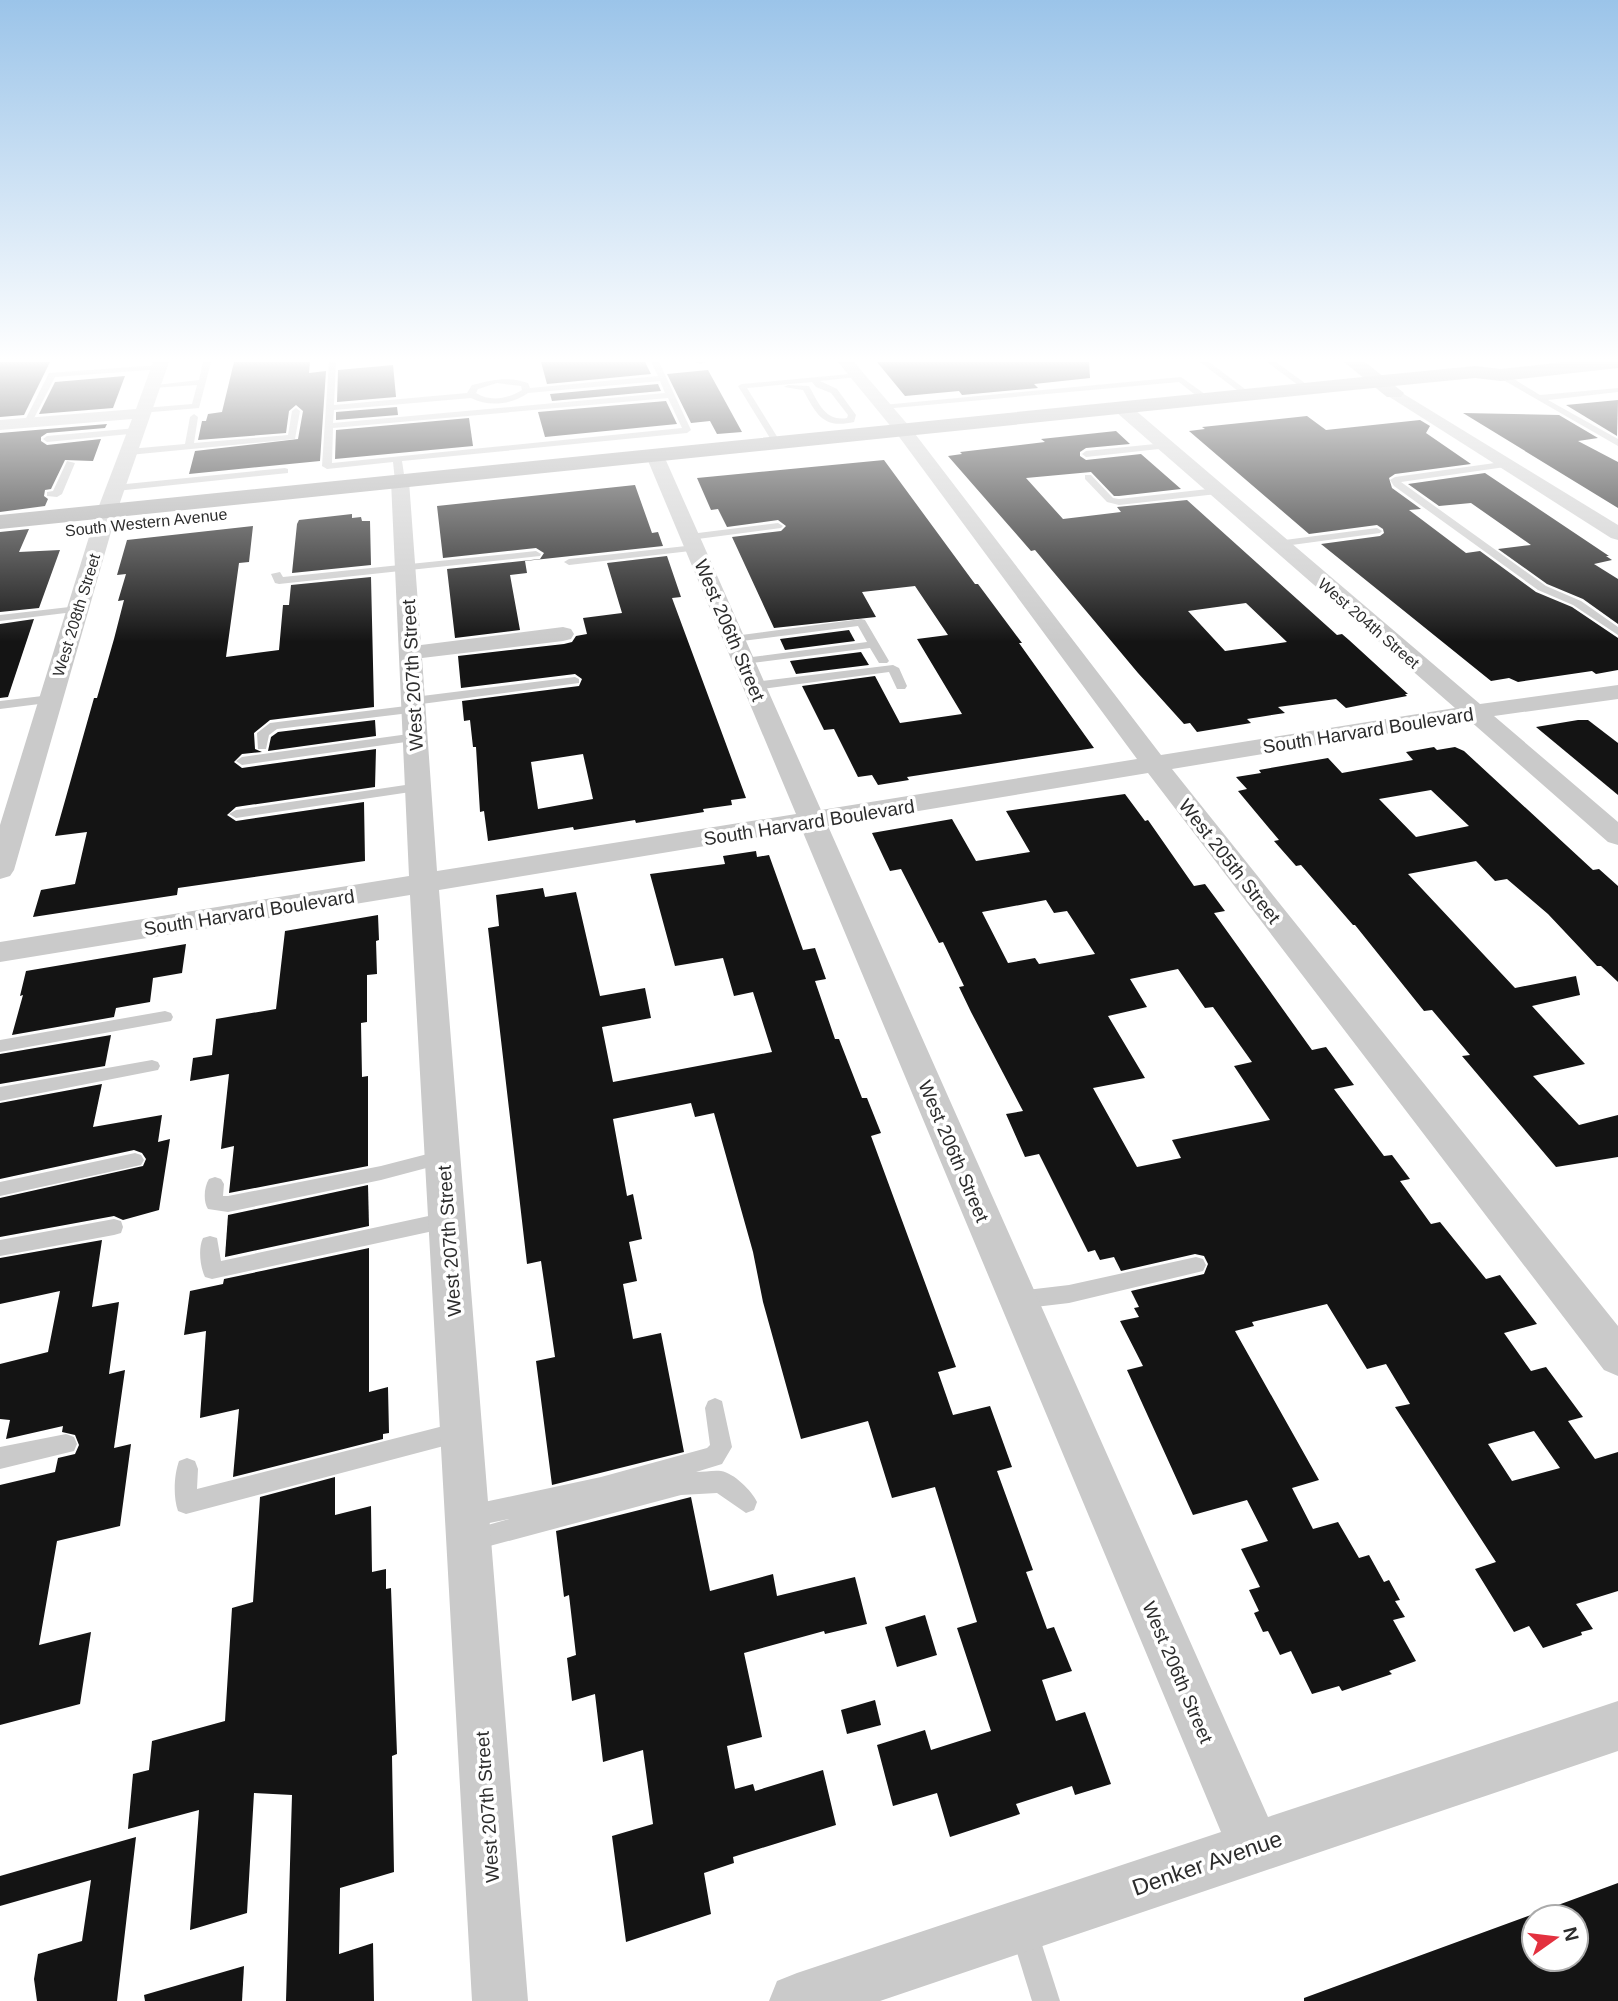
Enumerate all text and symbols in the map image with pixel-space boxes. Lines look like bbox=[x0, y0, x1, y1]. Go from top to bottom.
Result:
street label: South Western Avenue bbox=[64, 506, 228, 539]
street label: West 208th Street bbox=[50, 551, 103, 679]
street label: West 206th Street bbox=[690, 556, 769, 705]
street label: West 204th Street bbox=[1315, 575, 1423, 672]
street label: West 207th Street bbox=[398, 598, 427, 751]
street label: South Harvard Boulevard bbox=[1261, 703, 1475, 758]
street label: South Harvard Boulevard bbox=[702, 795, 916, 850]
street label: West 205th Street bbox=[1175, 795, 1285, 928]
street label: South Harvard Boulevard bbox=[142, 885, 356, 940]
street label: West 206th Street bbox=[914, 1077, 993, 1226]
street label: West 207th Street bbox=[434, 1164, 465, 1317]
street label: West 206th Street bbox=[1138, 1598, 1217, 1747]
street label: West 207th Street bbox=[472, 1730, 503, 1883]
street label: Denker Avenue bbox=[1129, 1825, 1285, 1901]
north arrow bbox=[1520, 1903, 1590, 1973]
text: N bbox=[1559, 1925, 1583, 1943]

